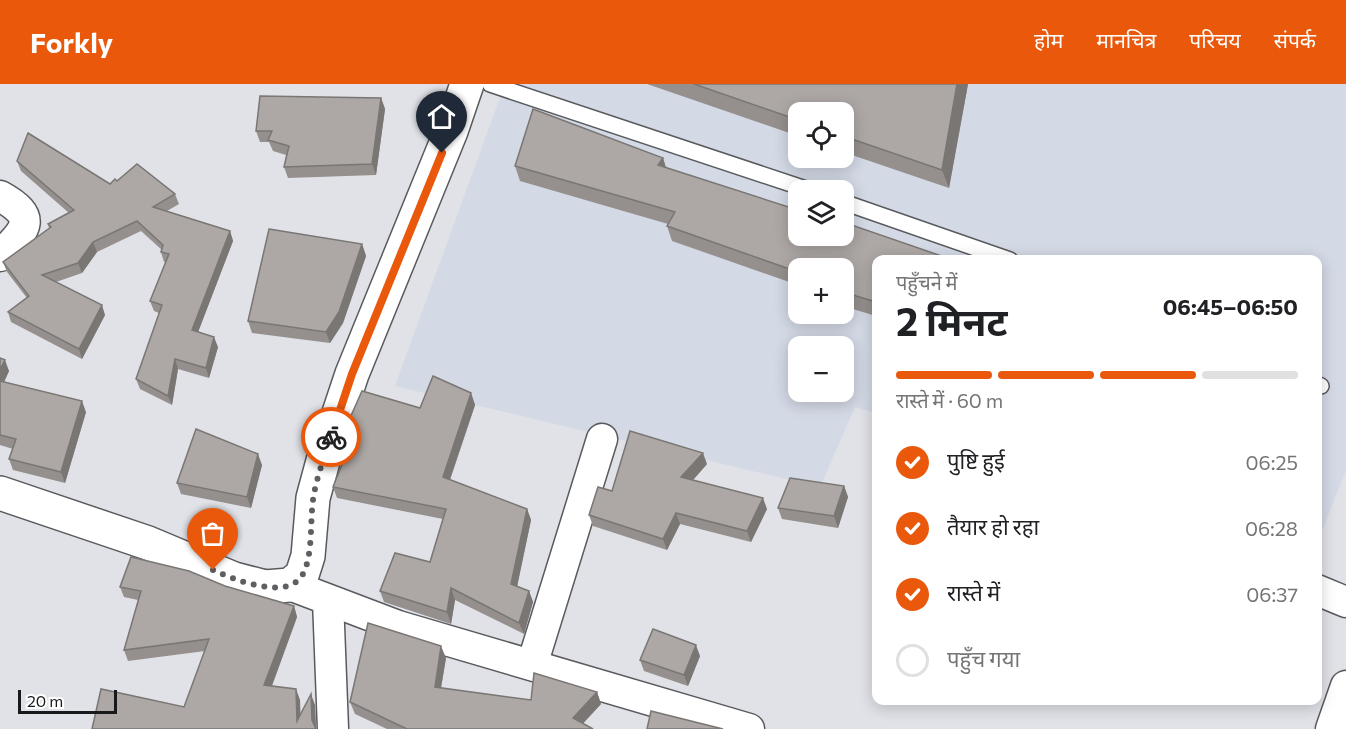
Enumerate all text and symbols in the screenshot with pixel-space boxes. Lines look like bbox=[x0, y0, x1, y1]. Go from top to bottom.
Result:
text: Forkly bbox=[30, 25, 113, 59]
text: होम bbox=[1034, 27, 1063, 52]
text: मानचित्र bbox=[1096, 27, 1156, 52]
text: परिचय bbox=[1189, 27, 1241, 52]
text: संपर्क bbox=[1274, 27, 1316, 52]
pin bbox=[416, 91, 467, 153]
icon: home bbox=[425, 100, 458, 133]
map controls bbox=[788, 102, 854, 402]
button: locate bbox=[788, 102, 854, 168]
button: layers bbox=[788, 180, 854, 246]
button: + bbox=[788, 258, 854, 324]
text: पहुँचने में bbox=[896, 270, 958, 294]
text: 06:45–06:50 bbox=[1163, 293, 1298, 320]
text: 2 मिनट bbox=[896, 296, 1008, 344]
button: − bbox=[788, 336, 854, 402]
text: रास्ते में · 60 m bbox=[896, 388, 1003, 412]
courier bbox=[301, 407, 361, 467]
icon: bike bbox=[315, 421, 348, 454]
icon: check bbox=[896, 446, 929, 479]
text: पुष्टि हुई bbox=[947, 447, 1005, 474]
text: 06:25 bbox=[1246, 450, 1298, 474]
pin bbox=[187, 508, 238, 570]
icon: check bbox=[896, 512, 929, 545]
text: तैयार हो रहा bbox=[947, 513, 1039, 540]
text: 06:28 bbox=[1245, 516, 1298, 540]
icon: bag bbox=[196, 517, 229, 550]
icon: check bbox=[896, 578, 929, 611]
text: रास्ते में bbox=[947, 579, 1000, 606]
text: 06:37 bbox=[1246, 582, 1298, 606]
text: पहुँच गया bbox=[947, 645, 1020, 672]
scale bar bbox=[18, 687, 117, 714]
text: 20 m bbox=[27, 691, 63, 710]

